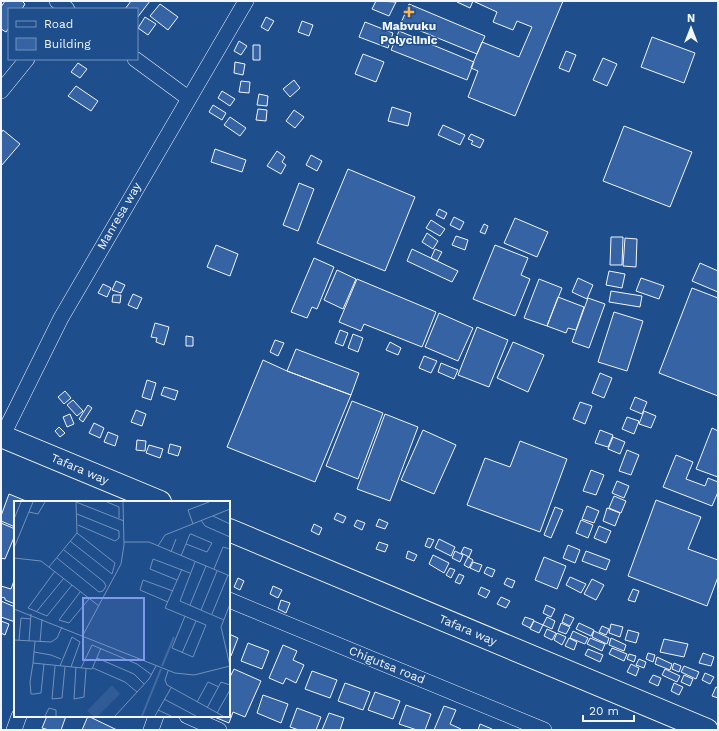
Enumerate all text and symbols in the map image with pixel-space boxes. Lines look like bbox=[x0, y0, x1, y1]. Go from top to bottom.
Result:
marker: Mabvuku Polyclinic bbox=[403, 6, 415, 18]
legend bbox=[8, 8, 138, 60]
north arrow bbox=[671, 8, 711, 48]
text: N bbox=[687, 12, 695, 25]
text: Road bbox=[44, 17, 73, 31]
place label: Mabvuku Polyclinic bbox=[380, 19, 438, 47]
text: Building bbox=[44, 37, 91, 51]
street label: Manresa way bbox=[94, 179, 144, 252]
street label: Tafara way bbox=[49, 451, 112, 488]
inset map bbox=[14, 501, 230, 717]
street label: Tafara way bbox=[437, 612, 500, 649]
street label: Chigutsa road bbox=[347, 643, 427, 687]
scale bar bbox=[583, 697, 634, 723]
text: 20 m bbox=[589, 704, 619, 718]

